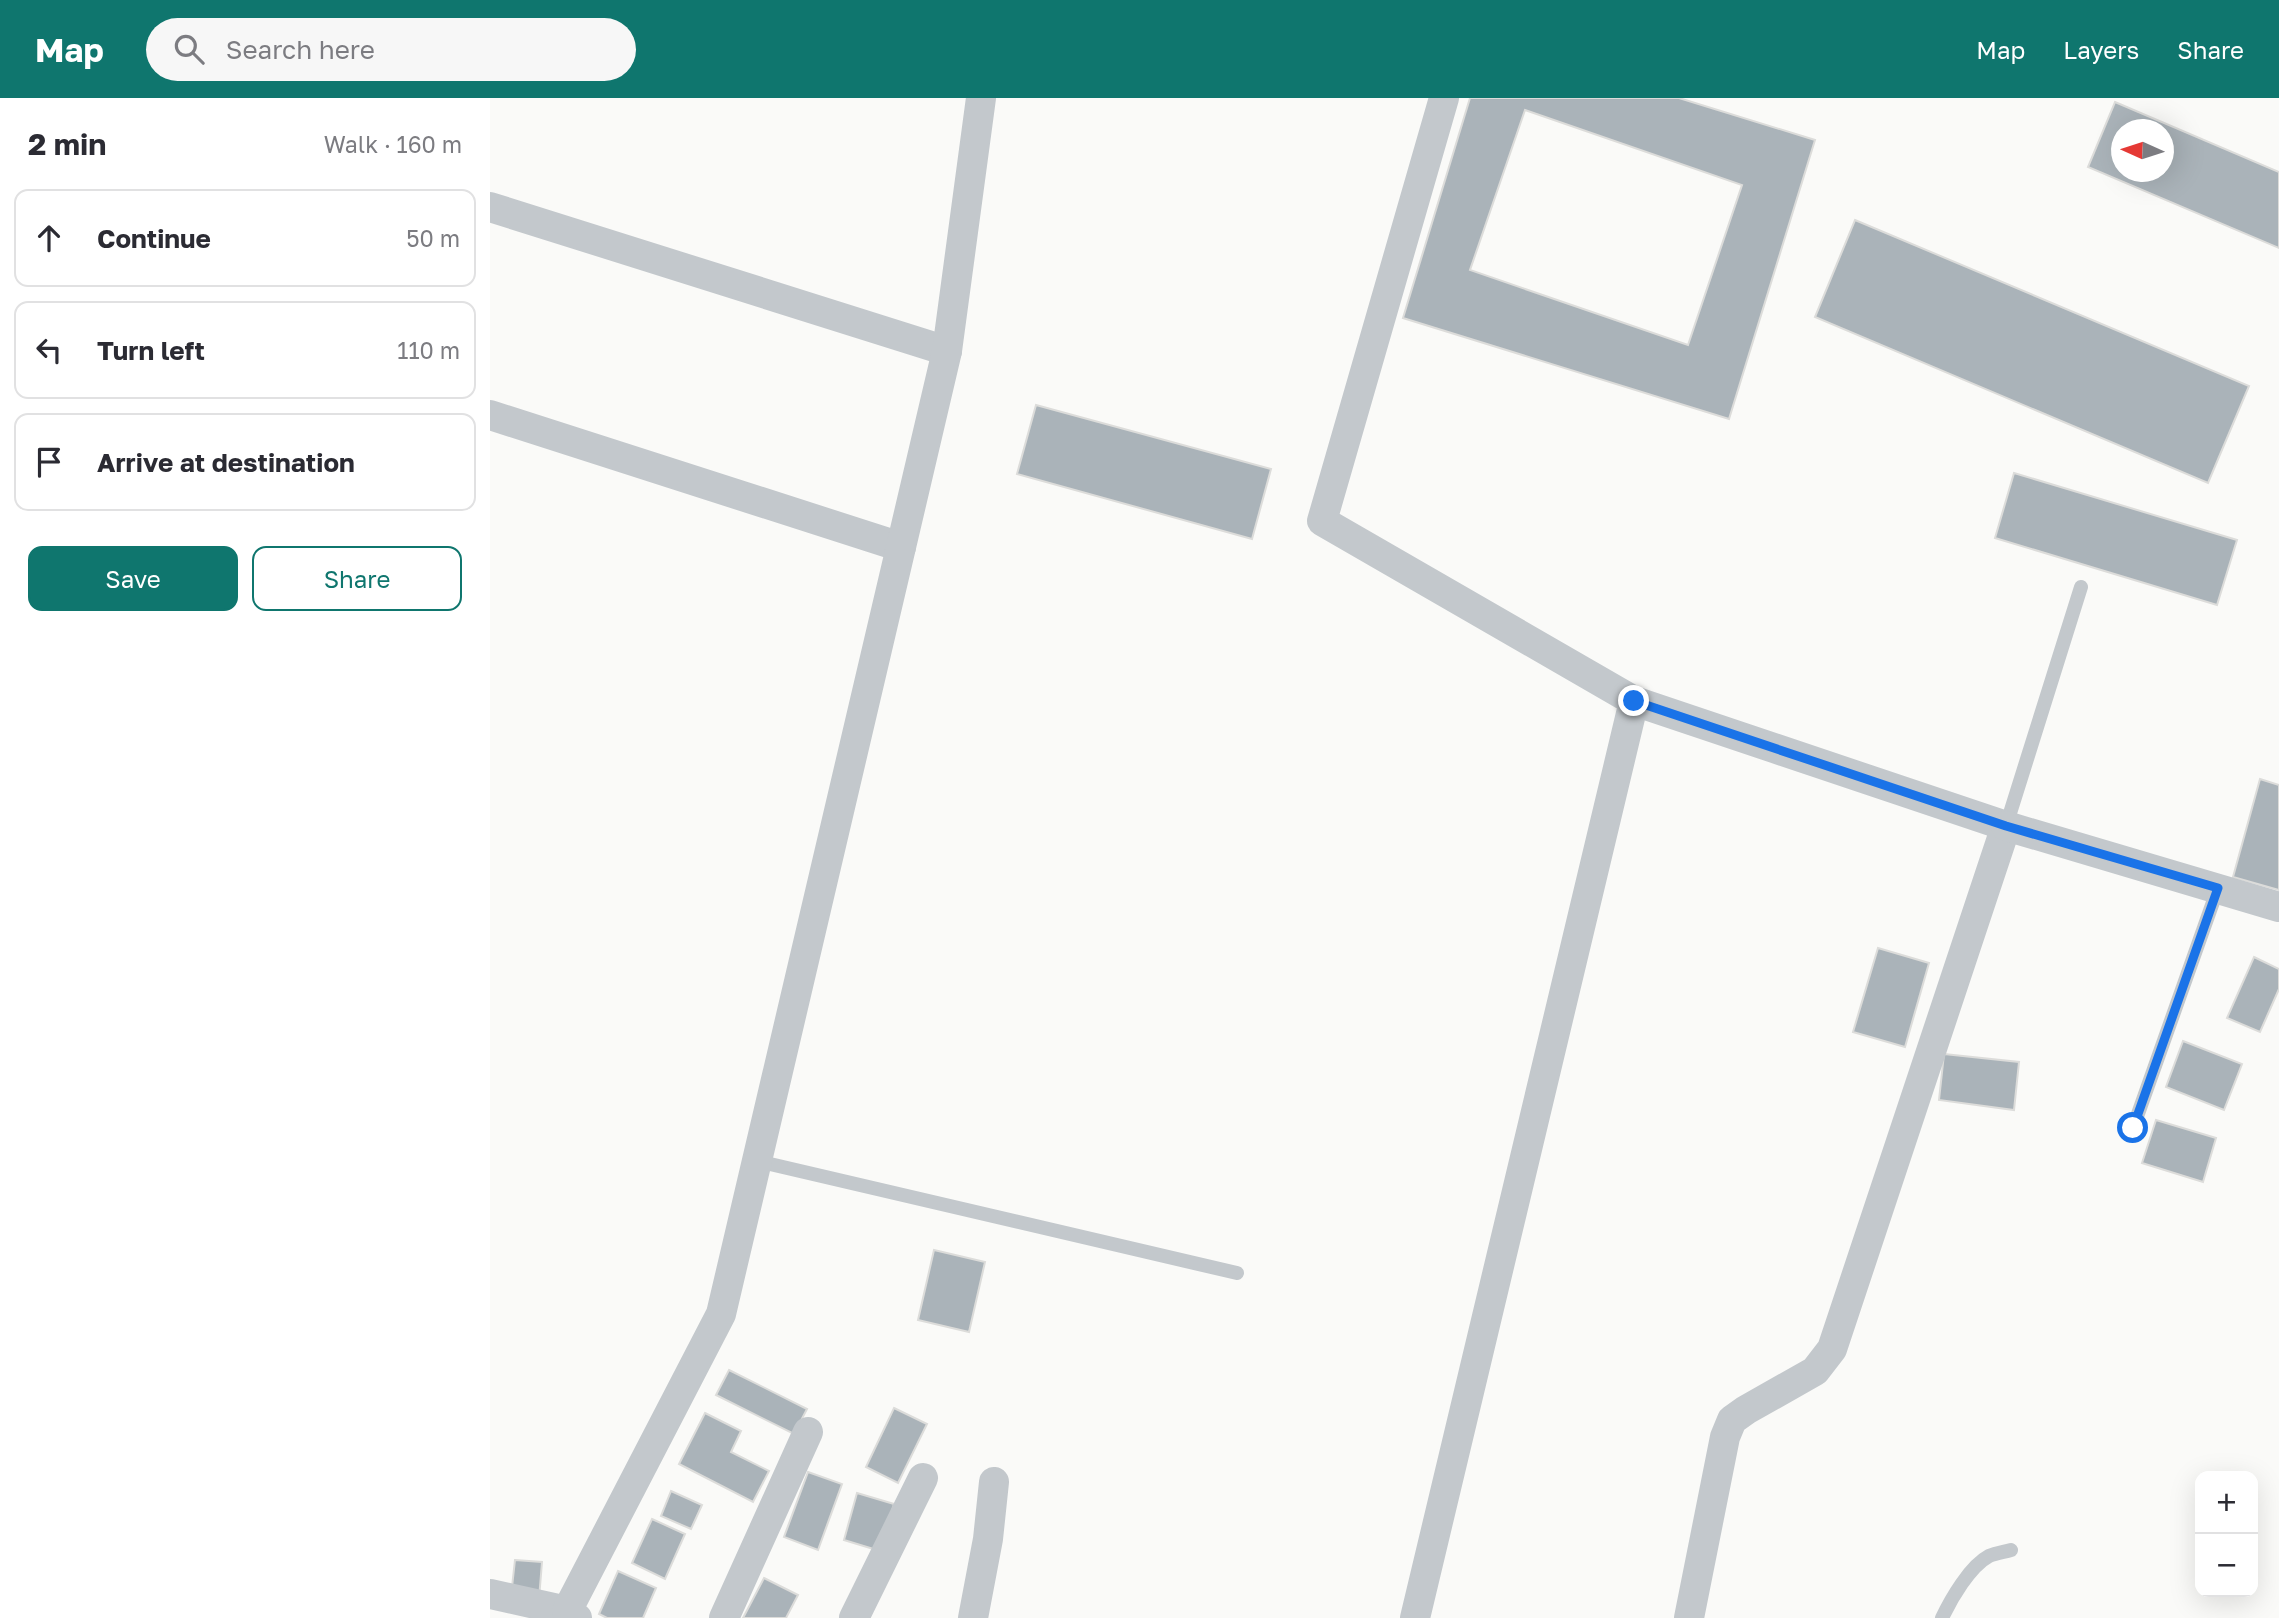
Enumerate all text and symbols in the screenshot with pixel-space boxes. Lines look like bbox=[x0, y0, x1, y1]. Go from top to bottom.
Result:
search box bbox=[146, 18, 636, 81]
text: Map bbox=[35, 30, 104, 69]
icon: search bbox=[170, 30, 208, 68]
text: Search here bbox=[226, 34, 375, 65]
text: Map bbox=[1976, 35, 2025, 64]
text: Layers bbox=[2063, 35, 2139, 64]
text: Share bbox=[2177, 35, 2244, 64]
north arrow bbox=[2111, 119, 2174, 182]
text: 2 min bbox=[28, 126, 106, 162]
text: Walk · 160 m bbox=[324, 130, 462, 158]
icon: ahead bbox=[30, 219, 68, 257]
text: Continue bbox=[97, 223, 211, 254]
text: 50 m bbox=[406, 224, 460, 252]
icon: left bbox=[30, 331, 68, 369]
text: Turn left bbox=[97, 335, 205, 366]
text: 110 m bbox=[397, 336, 460, 364]
icon: arrive bbox=[30, 443, 68, 481]
text: Arrive at destination bbox=[97, 447, 355, 478]
button: Save bbox=[28, 546, 238, 611]
button: Share bbox=[252, 546, 462, 611]
route end bbox=[1618, 685, 1649, 716]
route start bbox=[2117, 1112, 2148, 1143]
map controls bbox=[2195, 1471, 2258, 1597]
button: + bbox=[2195, 1471, 2258, 1534]
button: − bbox=[2195, 1534, 2258, 1597]

